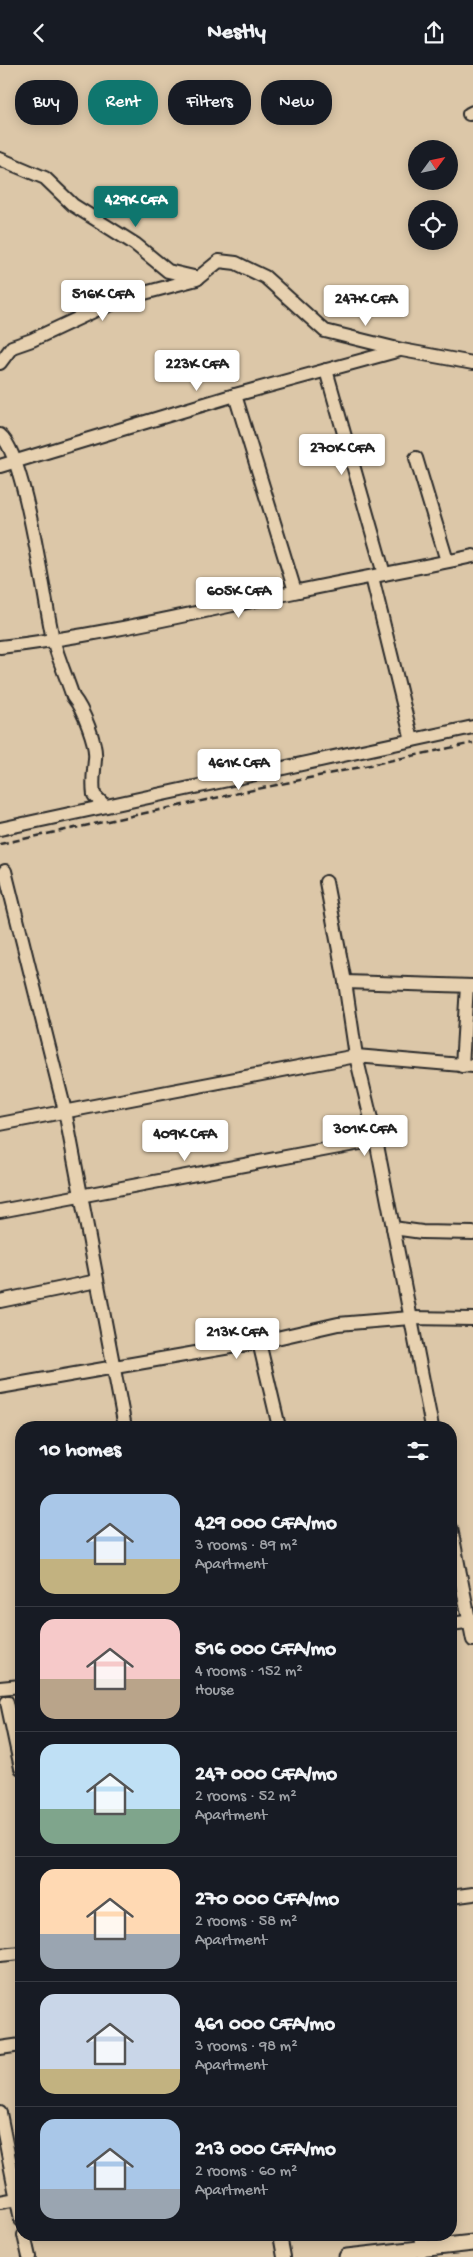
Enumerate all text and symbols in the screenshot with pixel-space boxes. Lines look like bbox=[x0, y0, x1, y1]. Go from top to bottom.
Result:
icon: back bbox=[25, 19, 53, 47]
icon: share bbox=[420, 19, 448, 47]
text: Nestly bbox=[207, 20, 266, 46]
chip: Buy bbox=[15, 80, 78, 125]
chip: Rent bbox=[88, 80, 158, 125]
chip: Filters bbox=[168, 80, 251, 125]
chip: New bbox=[261, 80, 332, 125]
north arrow bbox=[408, 140, 458, 190]
map controls bbox=[408, 140, 458, 250]
pin: 429K CFA bbox=[84, 185, 188, 228]
text: 429K CFA bbox=[105, 192, 167, 211]
button: locate bbox=[408, 200, 458, 250]
pin: 516K CFA bbox=[51, 279, 155, 322]
pin: 247K CFA bbox=[314, 285, 418, 327]
text: 516K CFA bbox=[72, 286, 134, 305]
text: 247K CFA bbox=[335, 291, 397, 310]
pin: 223K CFA bbox=[145, 349, 249, 392]
text: 223K CFA bbox=[166, 356, 228, 375]
pin: 270K CFA bbox=[290, 433, 394, 476]
text: 270K CFA bbox=[310, 440, 374, 459]
pin: 605K CFA bbox=[187, 577, 291, 619]
text: 605K CFA bbox=[207, 583, 271, 602]
pin: 461K CFA bbox=[187, 749, 291, 791]
text: 461K CFA bbox=[208, 755, 270, 774]
pin: 301K CFA bbox=[313, 1115, 417, 1157]
pin: 409K CFA bbox=[133, 1119, 237, 1162]
text: 301K CFA bbox=[334, 1121, 396, 1140]
text: 409K CFA bbox=[153, 1126, 217, 1145]
pin: 213K CFA bbox=[185, 1317, 289, 1360]
text: 213K CFA bbox=[206, 1324, 268, 1343]
icon: filters bbox=[404, 1437, 432, 1465]
text: 10 homes bbox=[40, 1439, 121, 1464]
text: 429 000 CFA/mo bbox=[195, 1512, 337, 1537]
icon: home bbox=[80, 1514, 140, 1574]
text: 3 rooms · 89 m² bbox=[195, 1537, 297, 1556]
text: Apartment bbox=[195, 1556, 267, 1575]
text: 516 000 CFA/mo bbox=[195, 1638, 336, 1663]
icon: home bbox=[80, 1639, 140, 1699]
text: 4 rooms · 152 m² bbox=[195, 1663, 303, 1682]
text: House bbox=[195, 1682, 234, 1701]
text: 247 000 CFA/mo bbox=[195, 1763, 337, 1788]
icon: home bbox=[80, 1764, 140, 1824]
text: 2 rooms · 52 m² bbox=[195, 1788, 297, 1807]
text: Apartment bbox=[195, 1807, 267, 1826]
text: 270 000 CFA/mo bbox=[195, 1888, 339, 1913]
icon: home bbox=[80, 1889, 140, 1949]
text: 2 rooms · 58 m² bbox=[195, 1913, 297, 1932]
text: Apartment bbox=[195, 1932, 267, 1951]
text: 461 000 CFA/mo bbox=[195, 2013, 335, 2038]
icon: home bbox=[80, 2014, 140, 2074]
text: 3 rooms · 98 m² bbox=[195, 2038, 297, 2057]
text: Apartment bbox=[195, 2057, 267, 2076]
text: 213 000 CFA/mo bbox=[195, 2138, 336, 2163]
icon: home bbox=[80, 2139, 140, 2199]
text: 2 rooms · 60 m² bbox=[195, 2163, 297, 2182]
text: Apartment bbox=[195, 2182, 267, 2201]

